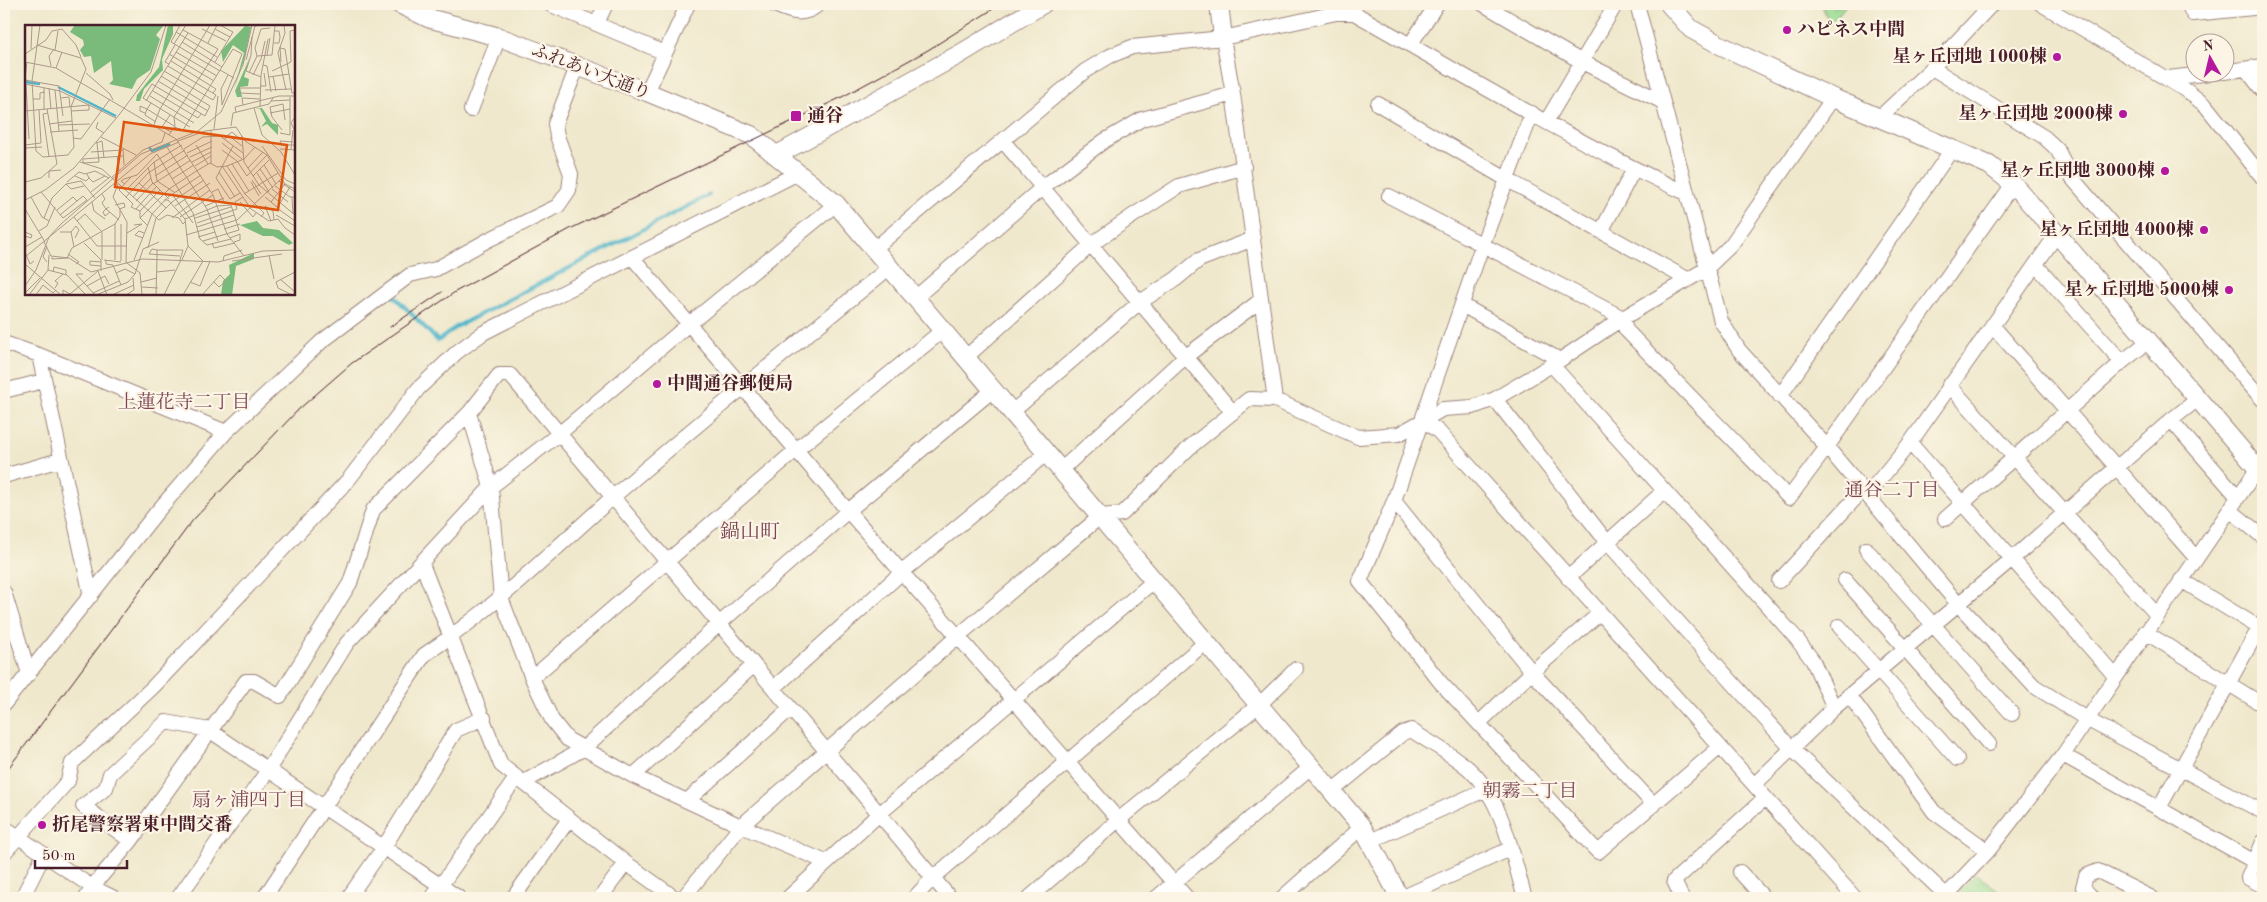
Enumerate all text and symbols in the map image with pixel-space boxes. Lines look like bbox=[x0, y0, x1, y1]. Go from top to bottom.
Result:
place label: ハピネス中間 bbox=[1797, 19, 1905, 39]
marker: ハピネス中間 bbox=[1781, 24, 1793, 36]
inset map bbox=[25, 25, 295, 295]
north arrow bbox=[2184, 32, 2234, 82]
text: N bbox=[2202, 38, 2215, 54]
street label: ふれあい大通り bbox=[529, 39, 654, 103]
place label: 星ヶ丘団地 1000棟 bbox=[1892, 46, 2047, 66]
marker: 星ヶ丘団地 1000棟 bbox=[2051, 51, 2063, 63]
place label: 星ヶ丘団地 2000棟 bbox=[1958, 103, 2113, 123]
place label: 通谷 bbox=[807, 105, 843, 125]
marker: 星ヶ丘団地 2000棟 bbox=[2117, 108, 2129, 120]
marker: 通谷 bbox=[789, 109, 803, 123]
place label: 星ヶ丘団地 3000棟 bbox=[2000, 160, 2155, 180]
marker: 星ヶ丘団地 3000棟 bbox=[2159, 165, 2171, 177]
place label: 星ヶ丘団地 4000棟 bbox=[2039, 219, 2194, 239]
marker: 星ヶ丘団地 4000棟 bbox=[2198, 224, 2210, 236]
place label: 星ヶ丘団地 5000棟 bbox=[2064, 279, 2219, 299]
marker: 星ヶ丘団地 5000棟 bbox=[2223, 284, 2235, 296]
place label: 中間通谷郵便局 bbox=[667, 373, 793, 393]
marker: 中間通谷郵便局 bbox=[651, 378, 663, 390]
district label: 上蓮花寺二丁目 bbox=[117, 392, 251, 413]
district label: 通谷二丁目 bbox=[1844, 480, 1940, 501]
district label: 鍋山町 bbox=[720, 521, 780, 543]
district label: 朝霧二丁目 bbox=[1482, 781, 1578, 802]
district label: 扇ヶ浦四丁目 bbox=[192, 790, 306, 811]
place label: 折尾警察署東中間交番 bbox=[52, 814, 232, 834]
marker: 折尾警察署東中間交番 bbox=[36, 819, 48, 831]
scale bar bbox=[35, 837, 128, 869]
text: 50 m bbox=[42, 849, 76, 864]

